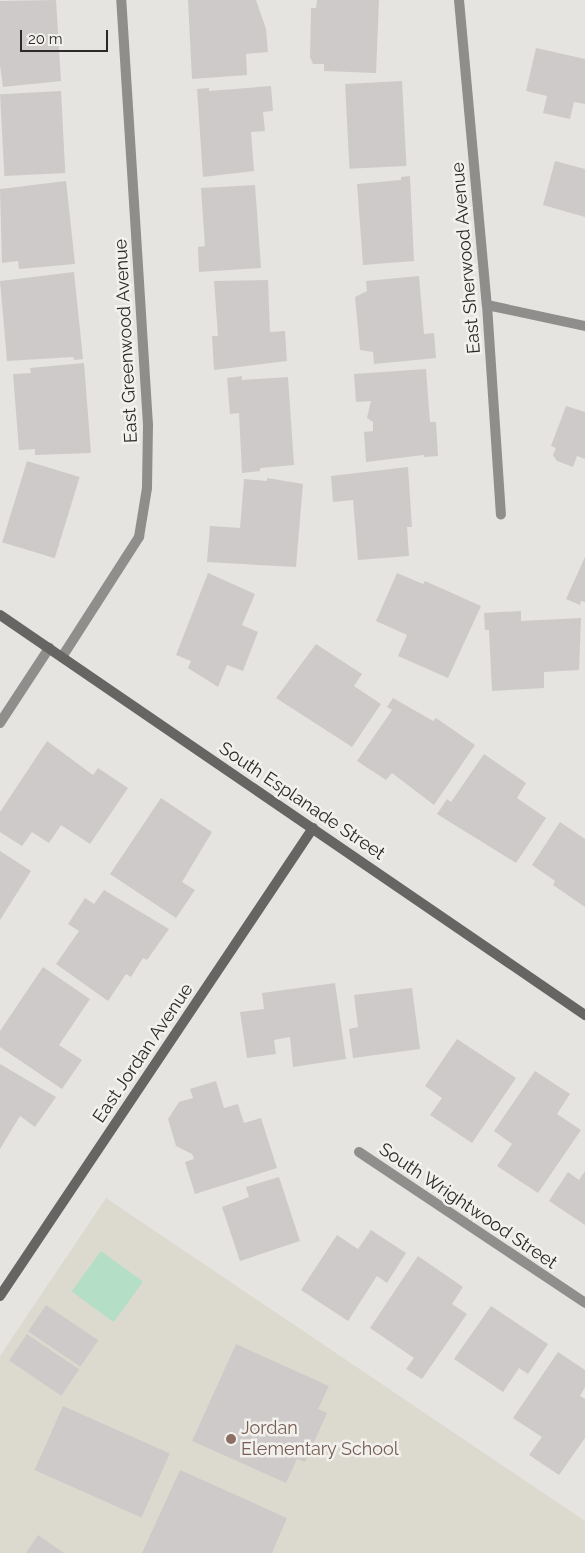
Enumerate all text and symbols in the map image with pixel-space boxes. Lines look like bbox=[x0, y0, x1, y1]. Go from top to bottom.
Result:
scale bar bbox=[22, 20, 110, 52]
text: 20 m bbox=[28, 30, 63, 48]
street label: East Sherwood Avenue bbox=[447, 161, 485, 355]
street label: East Greenwood Avenue bbox=[110, 238, 142, 444]
street label: South Esplanade Street bbox=[215, 737, 389, 865]
street label: East Jordan Avenue bbox=[88, 979, 198, 1127]
street label: South Wrightwood Street bbox=[375, 1138, 561, 1274]
place label: Jordan Elementary School bbox=[241, 1418, 399, 1460]
marker: Jordan Elementary School bbox=[225, 1433, 237, 1445]

